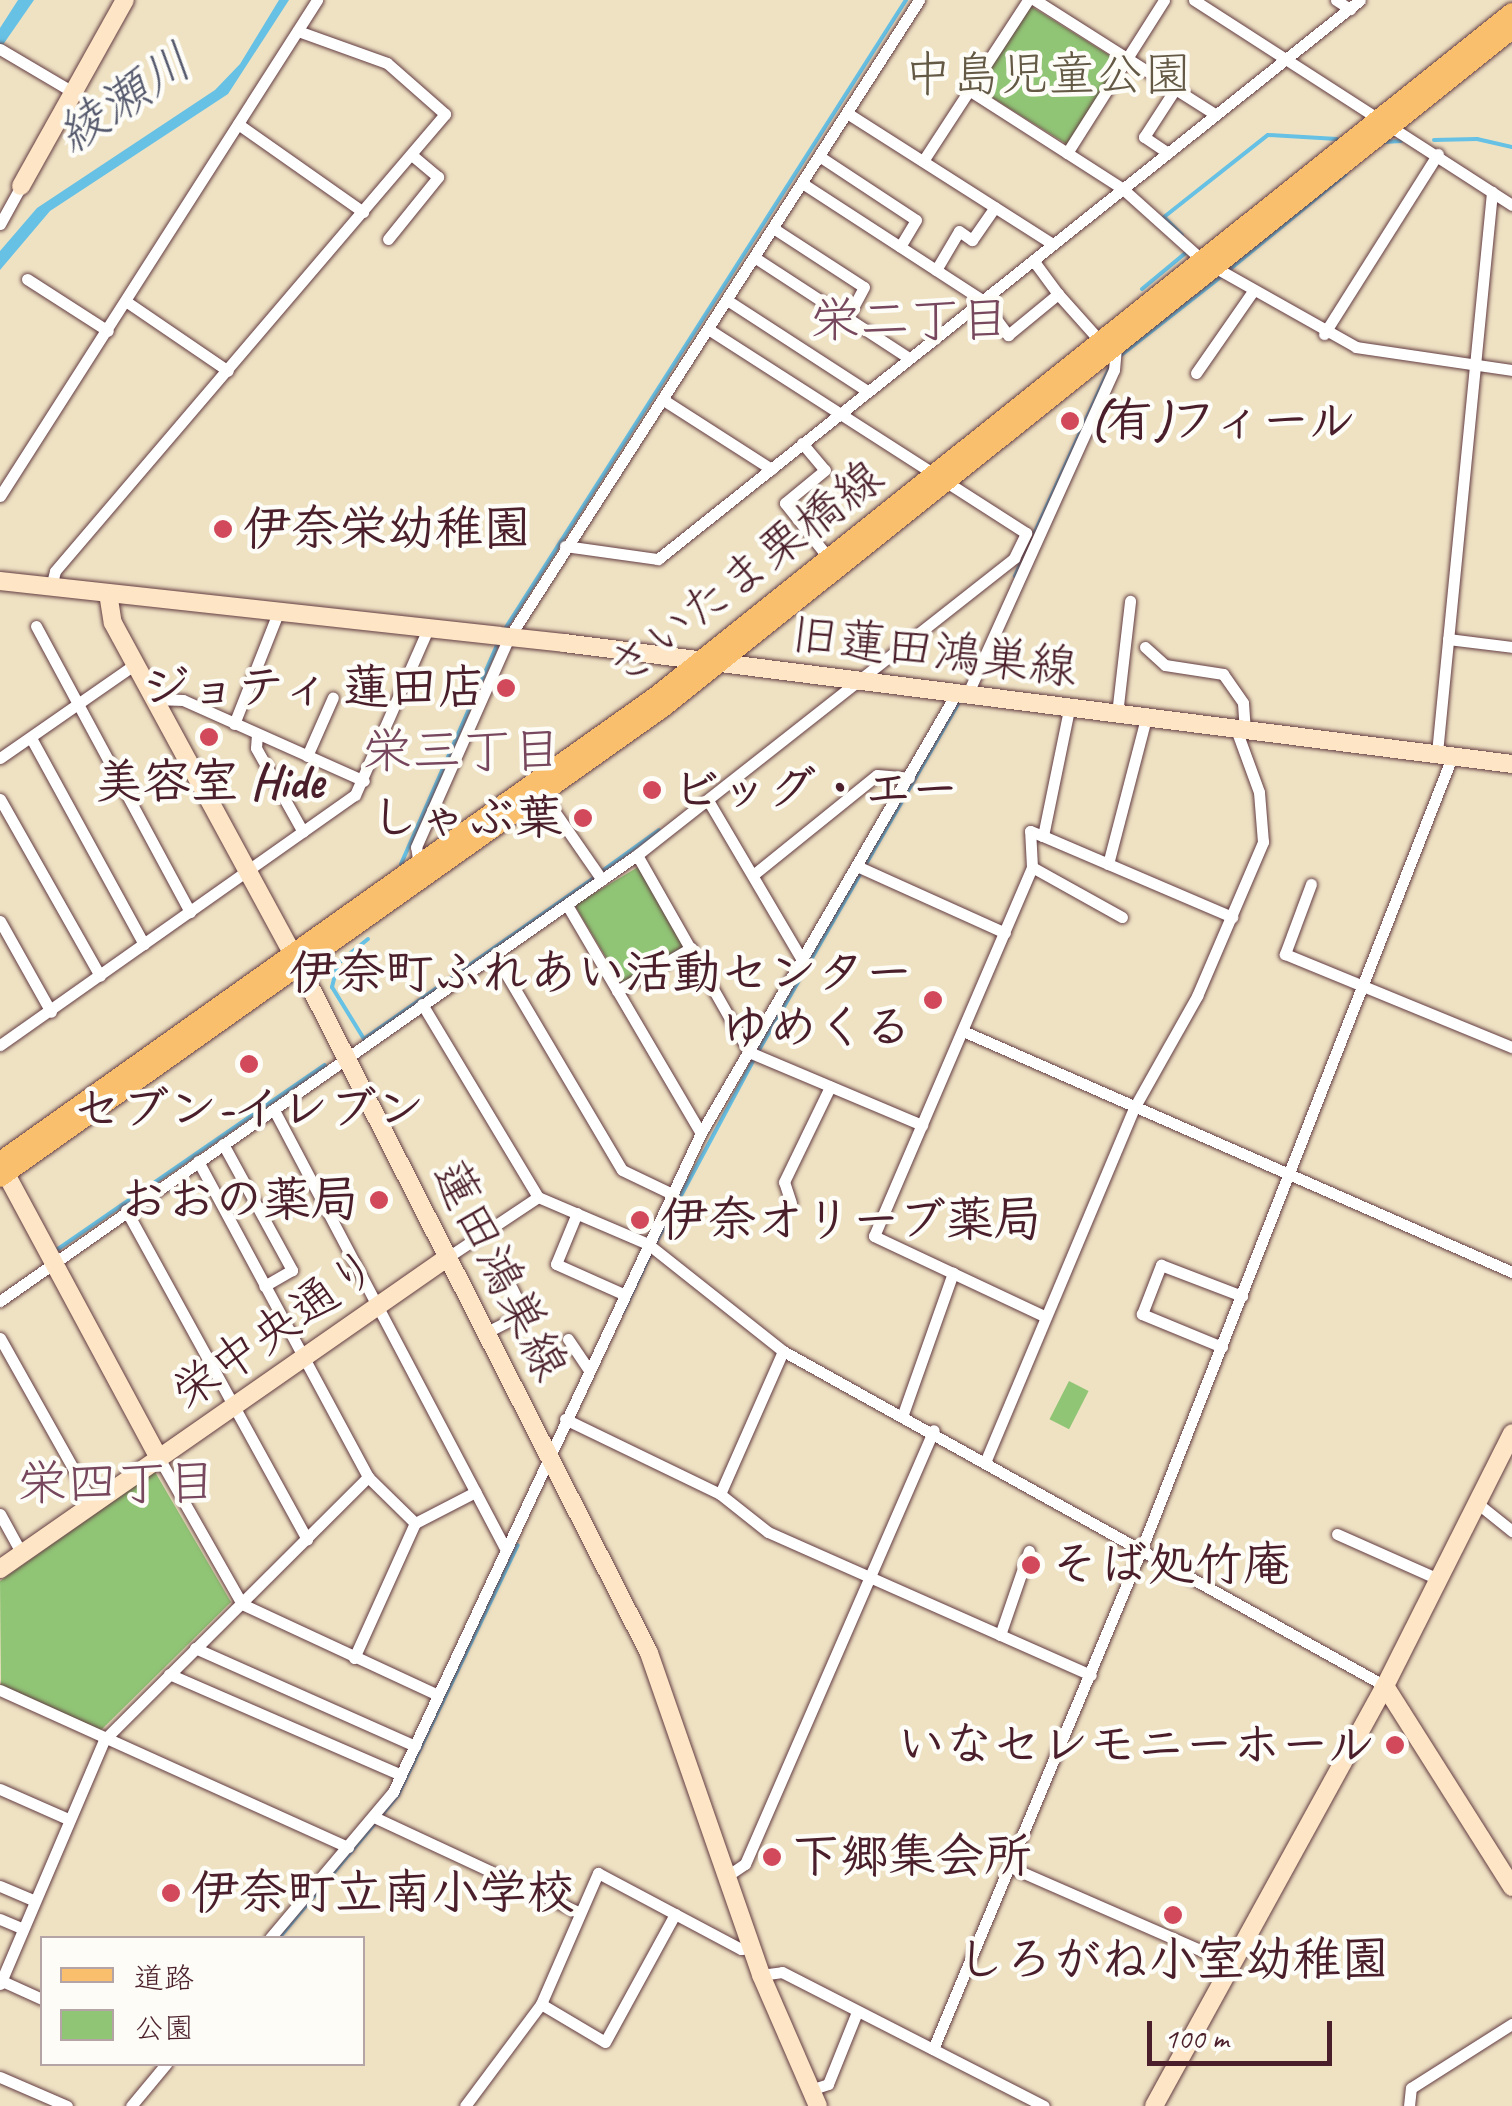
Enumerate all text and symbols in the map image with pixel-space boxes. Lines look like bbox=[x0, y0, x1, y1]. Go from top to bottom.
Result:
water label: 綾瀬川 bbox=[45, 31, 203, 165]
park label: 中島児童公園 bbox=[904, 46, 1192, 104]
district label: 栄二丁目 bbox=[810, 290, 1010, 350]
place label: (有)フィール bbox=[1090, 392, 1362, 450]
marker: (有)フィール bbox=[1059, 410, 1081, 432]
street label: さいたま栗橋線 bbox=[595, 447, 895, 699]
place label: 伊奈栄幼稚園 bbox=[243, 500, 531, 558]
marker: 伊奈栄幼稚園 bbox=[212, 518, 234, 540]
street label: 旧蓮田鴻巣線 bbox=[788, 605, 1080, 697]
place label: ジョティ 蓮田店 bbox=[138, 659, 486, 717]
marker: ジョティ 蓮田店 bbox=[495, 677, 517, 699]
district label: 栄三丁目 bbox=[362, 721, 562, 781]
marker: 美容室 Hide bbox=[198, 726, 220, 748]
place label: 美容室 Hide bbox=[95, 753, 323, 811]
place label: ビッグ・エー bbox=[672, 761, 959, 819]
marker: ビッグ・エー bbox=[641, 779, 663, 801]
place label: しゃぶ葉 bbox=[371, 789, 563, 847]
marker: しゃぶ葉 bbox=[572, 807, 594, 829]
place label: 伊奈町ふれあい活動センター ゆめくる bbox=[289, 943, 913, 1056]
marker: 伊奈町ふれあい活動センター ゆめくる bbox=[922, 989, 944, 1011]
marker: セブン-イレブン bbox=[238, 1053, 260, 1075]
place label: セブン-イレブン bbox=[73, 1080, 425, 1138]
street label: 蓮田鴻巣線 bbox=[420, 1150, 580, 1390]
place label: おおの薬局 bbox=[119, 1171, 359, 1229]
marker: おおの薬局 bbox=[368, 1189, 390, 1211]
place label: 伊奈オリーブ薬局 bbox=[660, 1191, 1044, 1249]
marker: 伊奈オリーブ薬局 bbox=[629, 1209, 651, 1231]
street label: 栄中央通り bbox=[160, 1237, 390, 1421]
district label: 栄四丁目 bbox=[17, 1453, 217, 1513]
place label: そば処竹庵 bbox=[1051, 1536, 1291, 1594]
marker: そば処竹庵 bbox=[1020, 1554, 1042, 1576]
place label: いなセレモニーホール bbox=[895, 1716, 1375, 1774]
marker: いなセレモニーホール bbox=[1384, 1734, 1406, 1756]
place label: 下郷集会所 bbox=[792, 1828, 1032, 1886]
marker: 下郷集会所 bbox=[761, 1846, 783, 1868]
place label: 伊奈町立南小学校 bbox=[191, 1864, 575, 1922]
marker: 伊奈町立南小学校 bbox=[160, 1882, 182, 1904]
marker: しろがね小室幼稚園 bbox=[1162, 1904, 1184, 1926]
place label: しろがね小室幼稚園 bbox=[957, 1931, 1389, 1989]
legend bbox=[40, 1936, 365, 2066]
text: 道路 bbox=[134, 1959, 194, 1997]
scale bar bbox=[1152, 2001, 1337, 2063]
text: 公園 bbox=[134, 2009, 194, 2047]
text: 100 m bbox=[1164, 2019, 1229, 2057]

